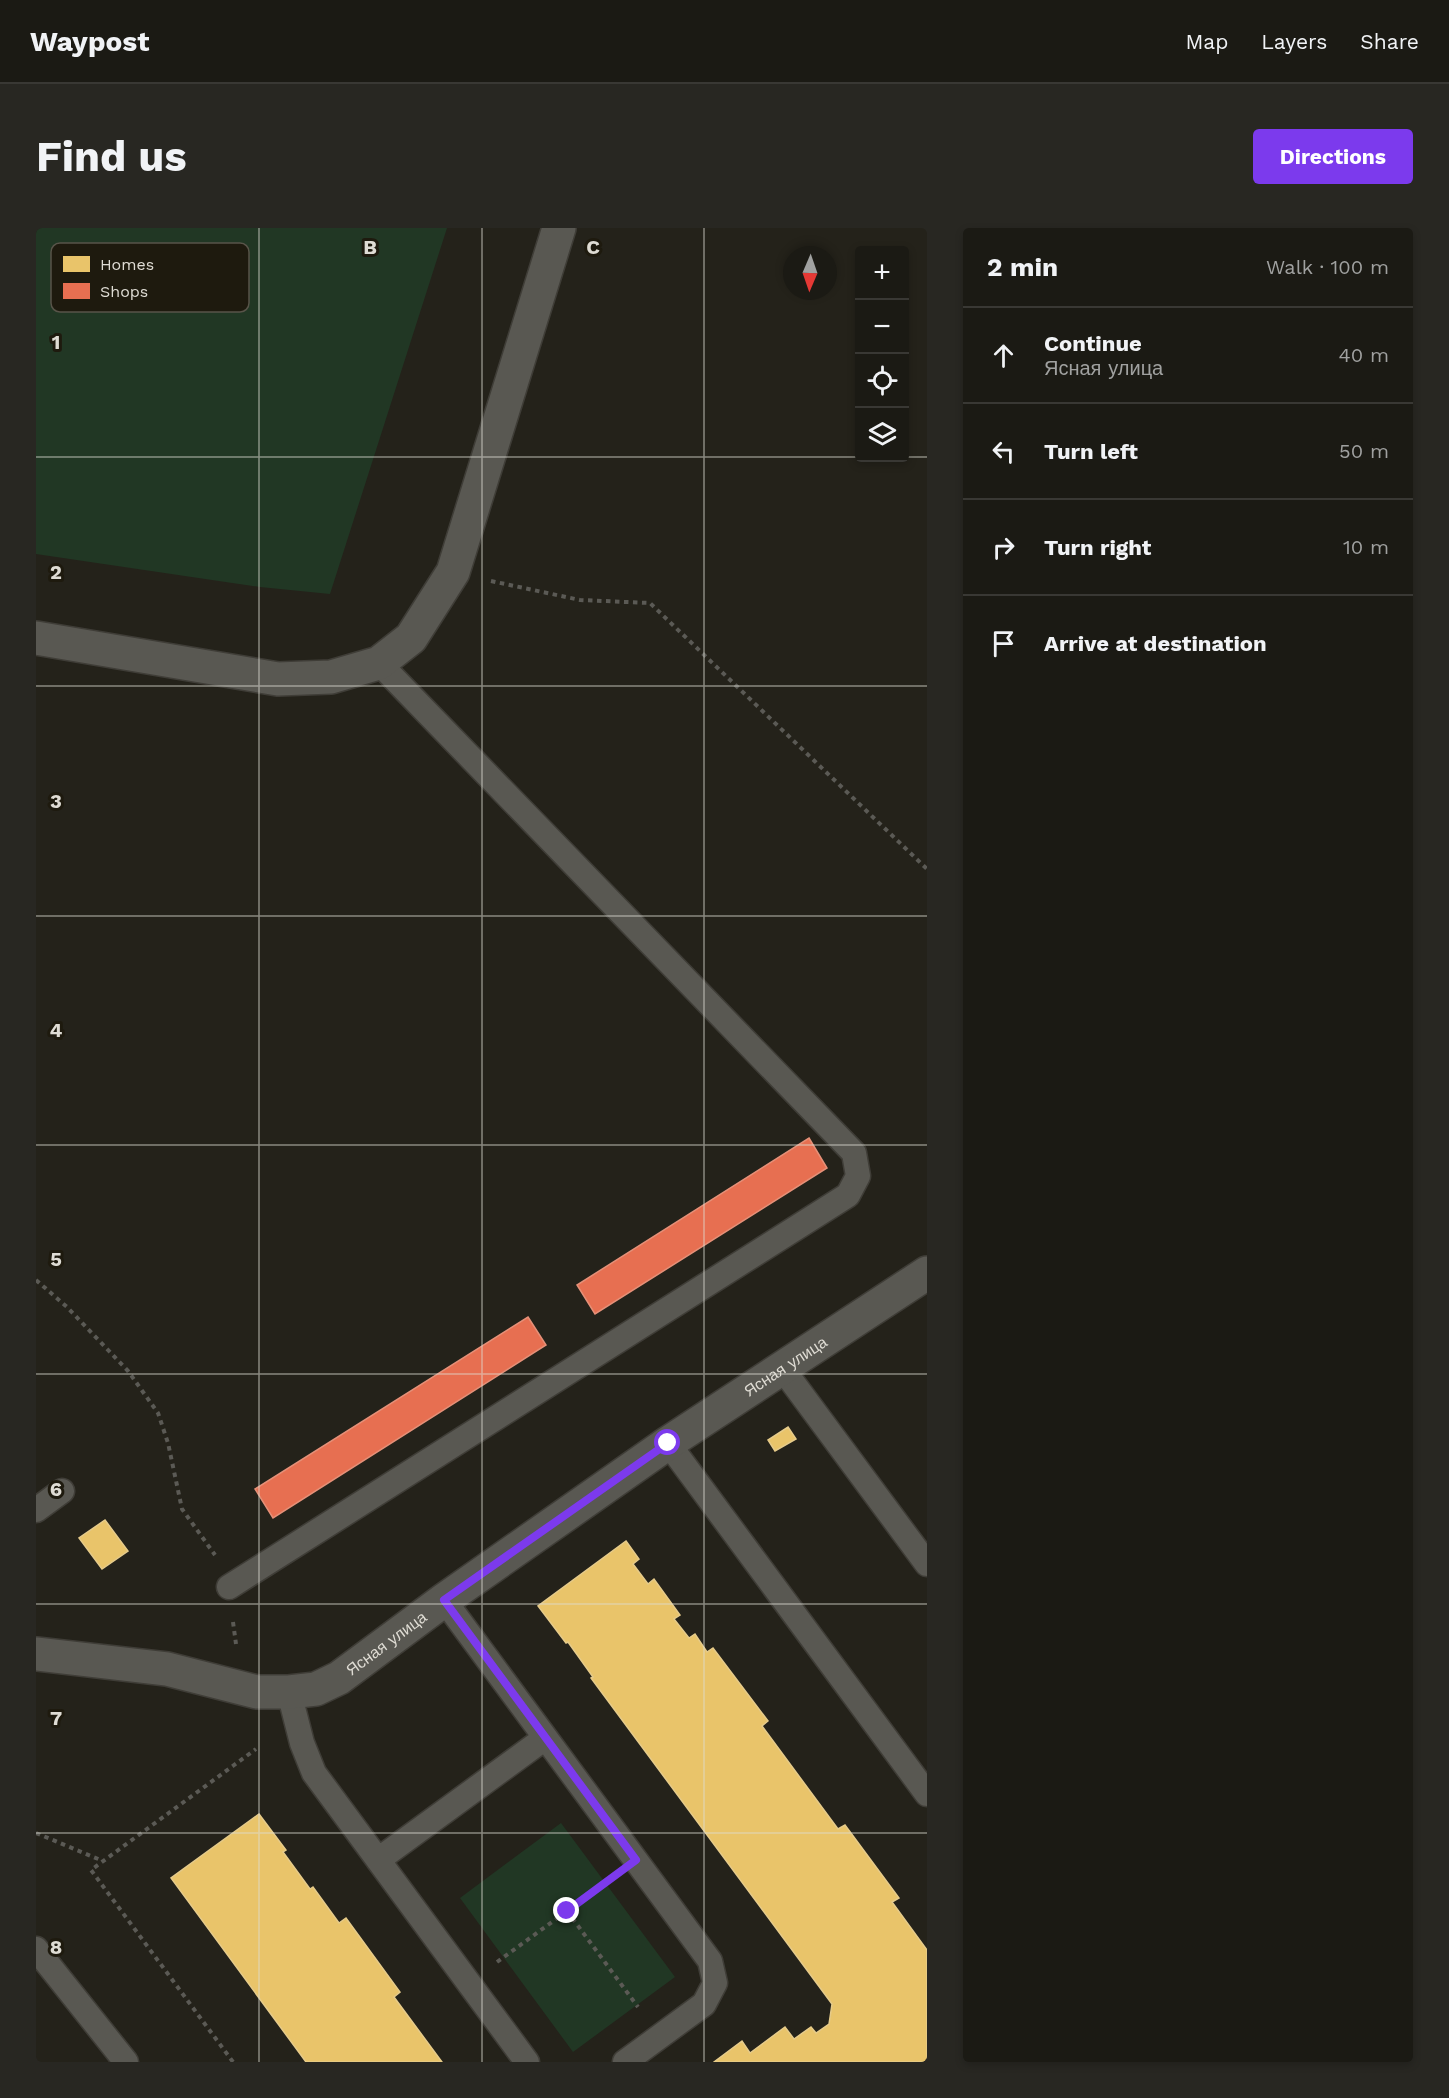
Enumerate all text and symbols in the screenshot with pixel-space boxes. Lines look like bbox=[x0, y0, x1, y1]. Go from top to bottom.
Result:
text: Waypost bbox=[30, 25, 149, 58]
text: Map bbox=[1185, 29, 1228, 54]
text: Layers bbox=[1261, 29, 1327, 54]
text: Share bbox=[1360, 29, 1419, 54]
button: Directions bbox=[1253, 129, 1413, 184]
text: Find us bbox=[36, 132, 187, 181]
text: B bbox=[363, 235, 377, 259]
text: C bbox=[586, 235, 600, 259]
legend bbox=[51, 243, 249, 312]
north arrow bbox=[783, 246, 837, 300]
map controls bbox=[855, 246, 909, 462]
button: + bbox=[855, 246, 909, 300]
text: 2 min bbox=[987, 252, 1058, 282]
text: Homes bbox=[100, 255, 154, 274]
text: Walk · 100 m bbox=[1266, 255, 1389, 279]
text: Shops bbox=[100, 282, 148, 301]
button: − bbox=[855, 300, 909, 354]
text: 1 bbox=[52, 330, 60, 354]
text: Continue bbox=[1044, 331, 1142, 356]
icon: ahead bbox=[987, 339, 1020, 372]
text: 40 m bbox=[1338, 343, 1389, 367]
button: locate bbox=[855, 354, 909, 408]
text: Ясная улица bbox=[1044, 356, 1163, 380]
button: layers bbox=[855, 408, 909, 462]
icon: left bbox=[987, 435, 1020, 468]
text: Turn left bbox=[1044, 439, 1138, 464]
text: 50 m bbox=[1339, 439, 1389, 463]
icon: right bbox=[987, 531, 1020, 564]
text: Turn right bbox=[1044, 535, 1151, 560]
text: 10 m bbox=[1343, 535, 1389, 559]
text: 2 bbox=[50, 560, 62, 584]
icon: arrive bbox=[987, 627, 1020, 660]
text: Arrive at destination bbox=[1044, 631, 1267, 656]
text: 3 bbox=[50, 789, 62, 813]
text: 4 bbox=[50, 1018, 63, 1042]
text: 5 bbox=[50, 1247, 62, 1271]
street label: Ясная улица bbox=[740, 1332, 831, 1401]
route start bbox=[654, 1429, 680, 1455]
text: 6 bbox=[50, 1477, 62, 1501]
street label: Ясная улица bbox=[342, 1607, 430, 1680]
text: 7 bbox=[50, 1706, 62, 1730]
route end bbox=[553, 1897, 579, 1923]
text: 8 bbox=[50, 1935, 62, 1959]

